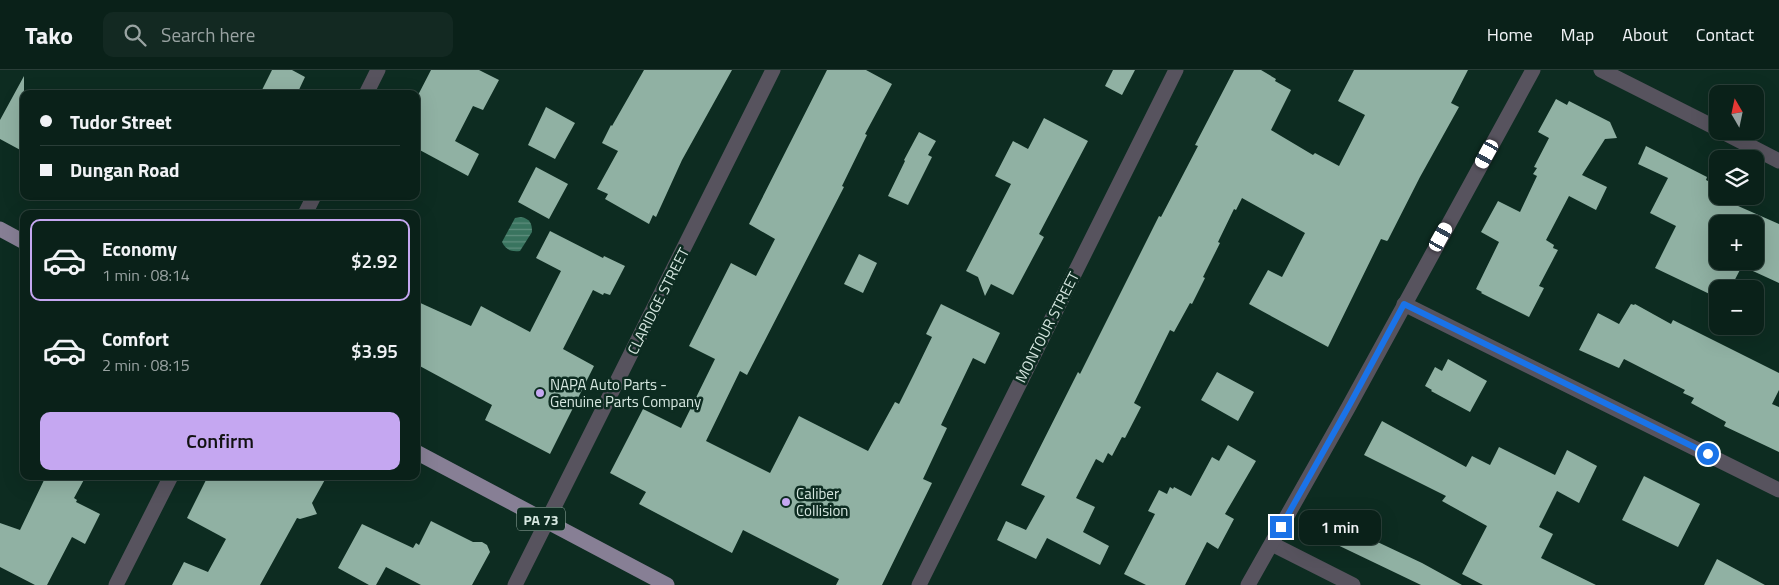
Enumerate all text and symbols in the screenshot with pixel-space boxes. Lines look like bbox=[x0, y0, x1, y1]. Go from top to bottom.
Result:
search box bbox=[103, 12, 453, 57]
text: Tako bbox=[25, 17, 73, 53]
text: Search here bbox=[161, 20, 255, 49]
icon: search bbox=[121, 21, 149, 49]
text: Home bbox=[1487, 21, 1533, 48]
text: Map bbox=[1561, 21, 1594, 48]
text: About bbox=[1622, 21, 1668, 48]
text: Contact bbox=[1696, 21, 1754, 48]
north arrow bbox=[1709, 85, 1764, 140]
map controls bbox=[1709, 85, 1764, 335]
text: Tudor Street bbox=[70, 107, 172, 136]
car bbox=[1473, 137, 1500, 171]
button: layers bbox=[1709, 150, 1764, 205]
text: Dungan Road bbox=[70, 155, 180, 184]
button: + bbox=[1709, 215, 1764, 270]
car bbox=[1427, 220, 1454, 254]
text: Economy bbox=[102, 234, 177, 263]
icon: car bbox=[42, 238, 87, 283]
street label: CLARIDGE STREET bbox=[621, 243, 695, 359]
text: $2.92 bbox=[351, 246, 398, 275]
text: 1 min · 08:14 bbox=[102, 263, 190, 287]
street label: MONTOUR STREET bbox=[1009, 267, 1085, 387]
button: − bbox=[1709, 280, 1764, 335]
text: Comfort bbox=[102, 324, 169, 353]
icon: car bbox=[42, 328, 87, 373]
text: $3.95 bbox=[351, 336, 398, 365]
text: 2 min · 08:15 bbox=[102, 353, 190, 377]
place label: NAPA Auto Parts - Genuine Parts Company bbox=[550, 373, 701, 413]
marker: NAPA Auto Parts - Genuine Parts Company bbox=[534, 387, 546, 399]
button: Confirm bbox=[40, 412, 400, 470]
route start bbox=[1697, 443, 1719, 465]
place label: Caliber Collision bbox=[796, 482, 848, 522]
marker: Caliber Collision bbox=[780, 496, 792, 508]
road number: PA 73 bbox=[517, 508, 565, 530]
callout: 1 min bbox=[1298, 510, 1381, 544]
text: 1 min bbox=[1321, 515, 1359, 539]
route end bbox=[1270, 516, 1292, 538]

